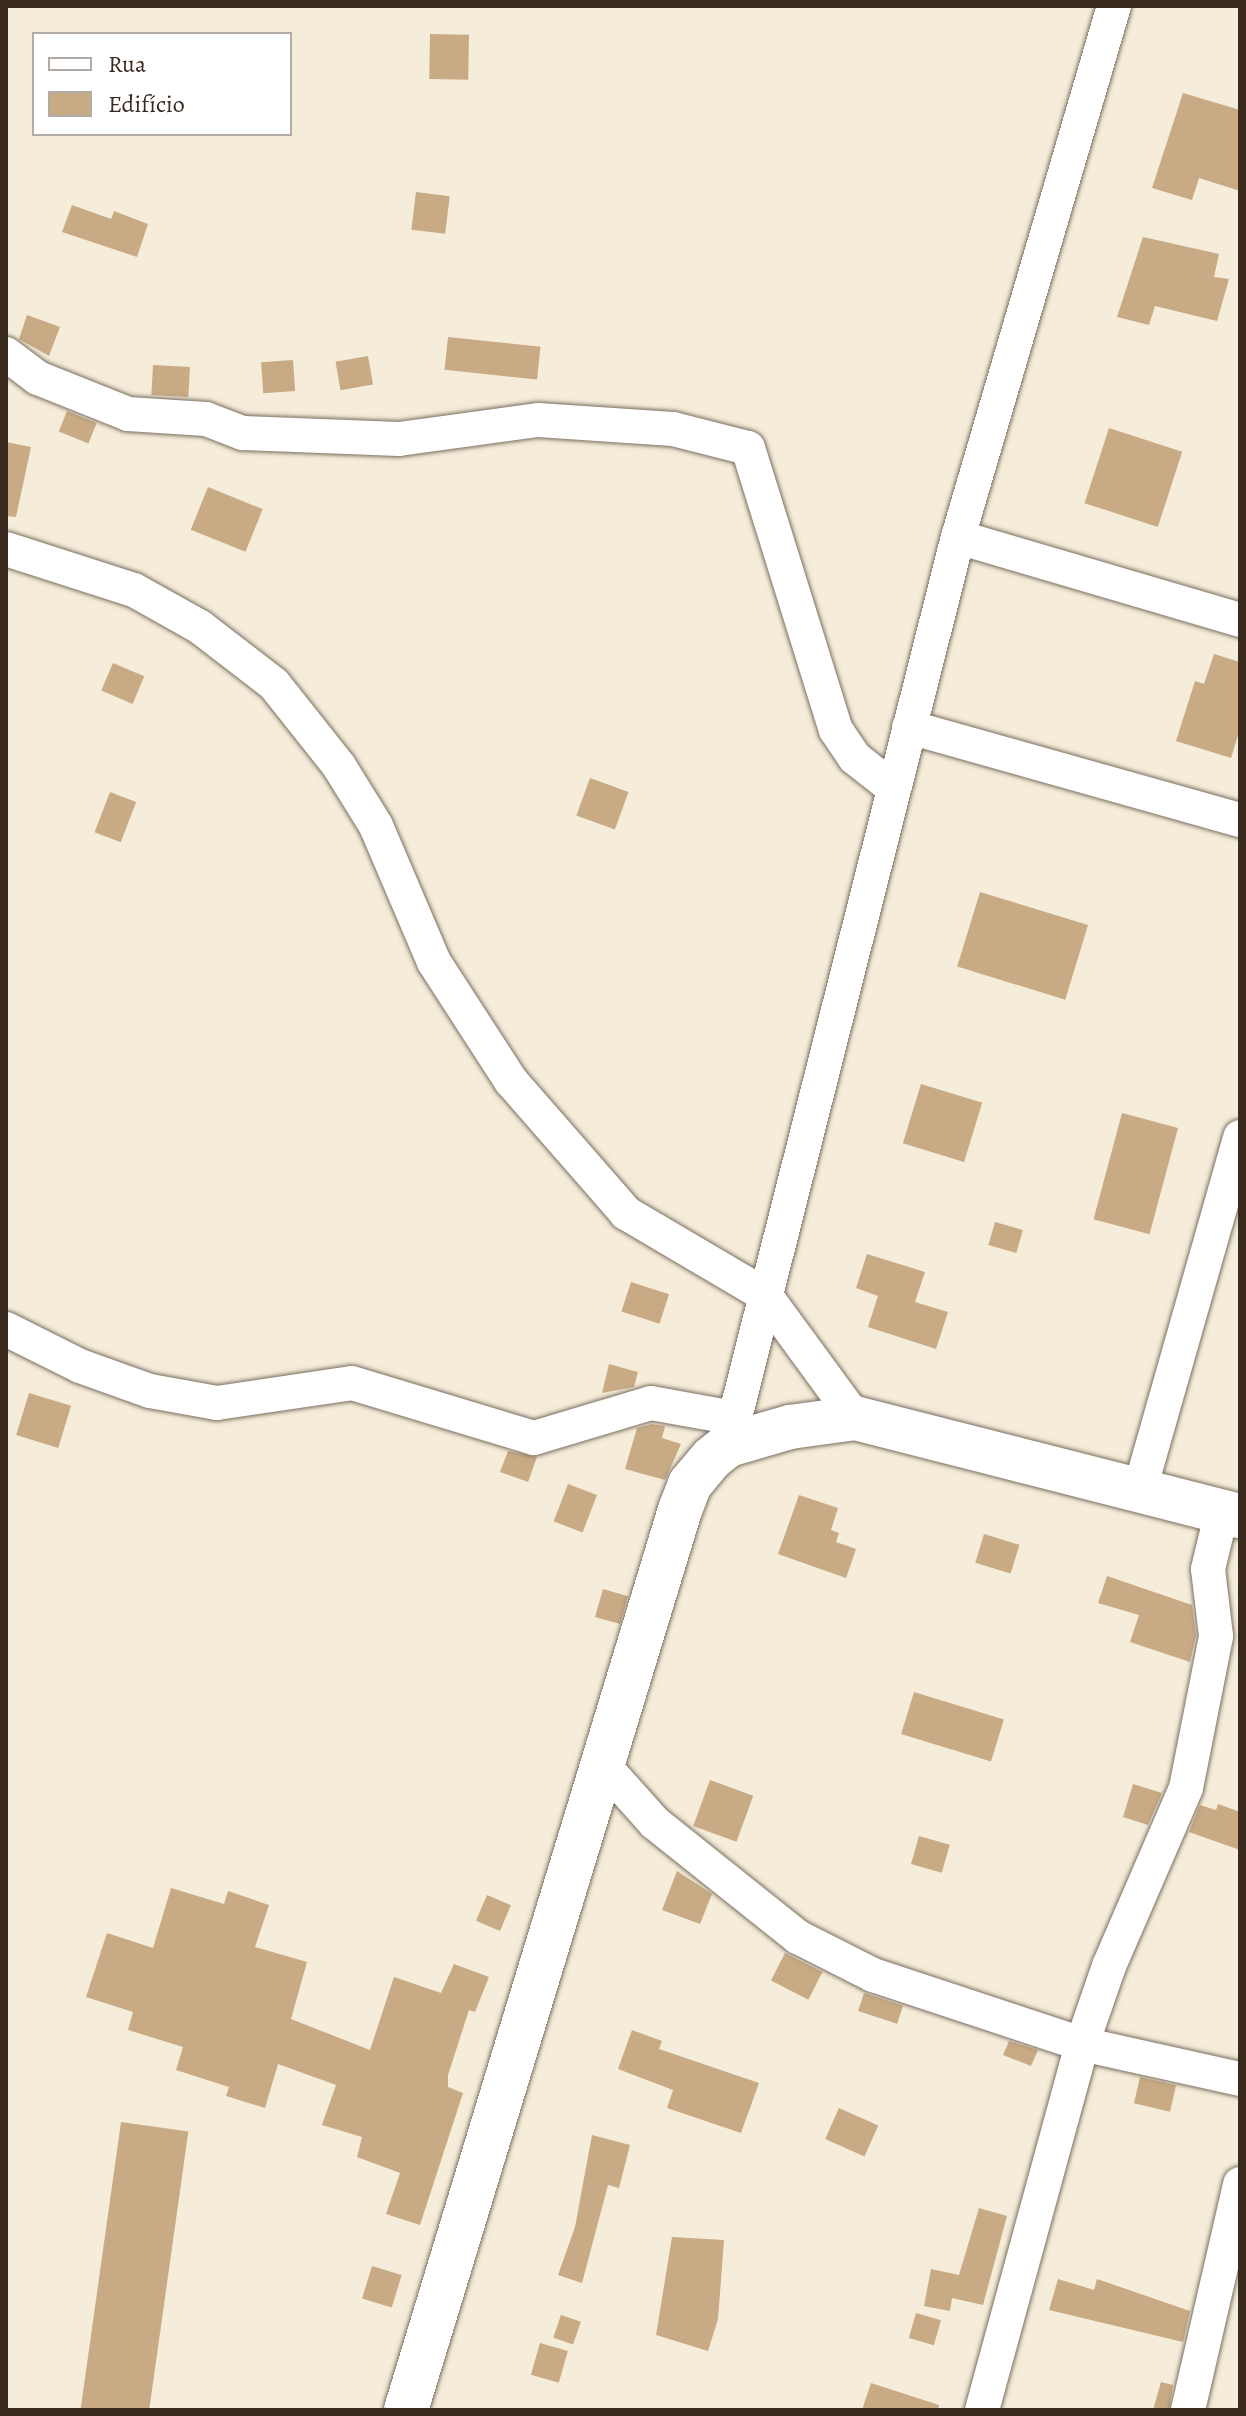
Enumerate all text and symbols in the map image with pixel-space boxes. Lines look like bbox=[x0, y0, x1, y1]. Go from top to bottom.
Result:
legend bbox=[32, 32, 292, 136]
text: Rua bbox=[108, 48, 146, 80]
text: Edifício bbox=[108, 88, 185, 120]

